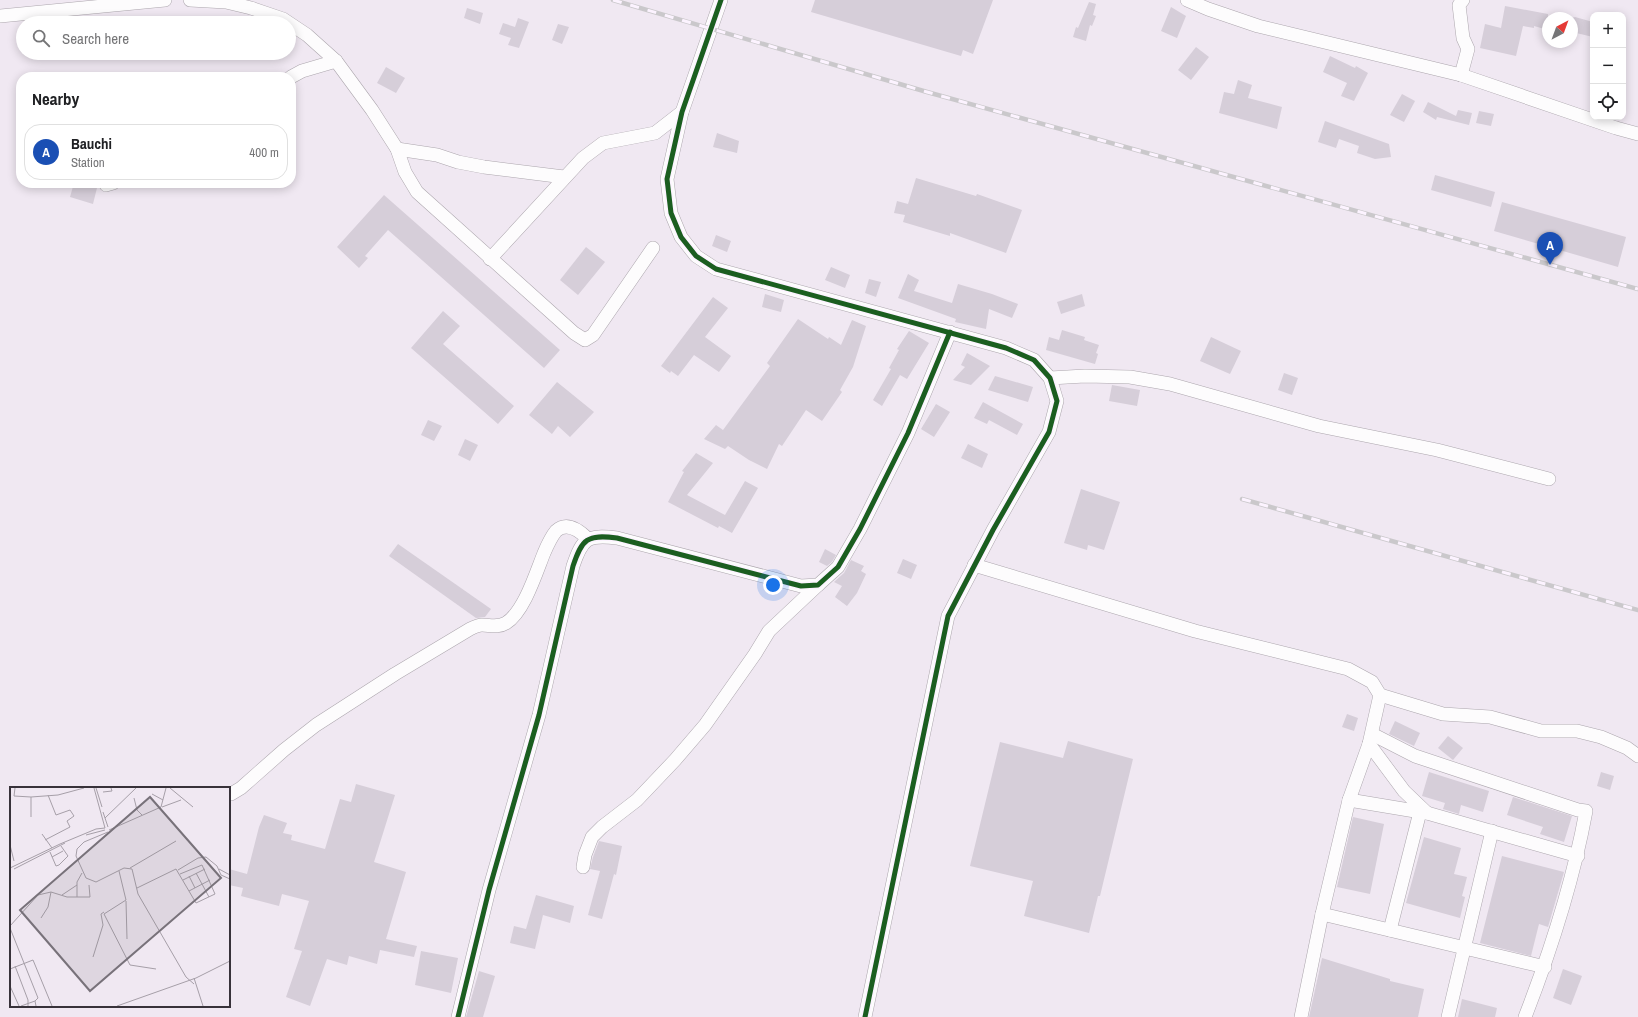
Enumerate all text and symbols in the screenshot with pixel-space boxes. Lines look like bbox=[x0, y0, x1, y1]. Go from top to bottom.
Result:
north arrow bbox=[1542, 12, 1578, 48]
map controls bbox=[1590, 12, 1626, 120]
button: + bbox=[1590, 12, 1626, 48]
search box bbox=[16, 16, 296, 60]
icon: search bbox=[30, 27, 52, 49]
text: Search here bbox=[62, 28, 129, 49]
button: − bbox=[1590, 48, 1626, 84]
button: locate bbox=[1590, 84, 1626, 120]
text: Nearby bbox=[32, 87, 79, 110]
text: Bauchi bbox=[71, 133, 112, 154]
text: A bbox=[42, 144, 50, 161]
text: 400 m bbox=[249, 144, 279, 161]
text: Station bbox=[71, 154, 105, 171]
pin: A bbox=[1537, 232, 1563, 265]
your location bbox=[763, 575, 783, 595]
inset map bbox=[10, 787, 230, 1007]

